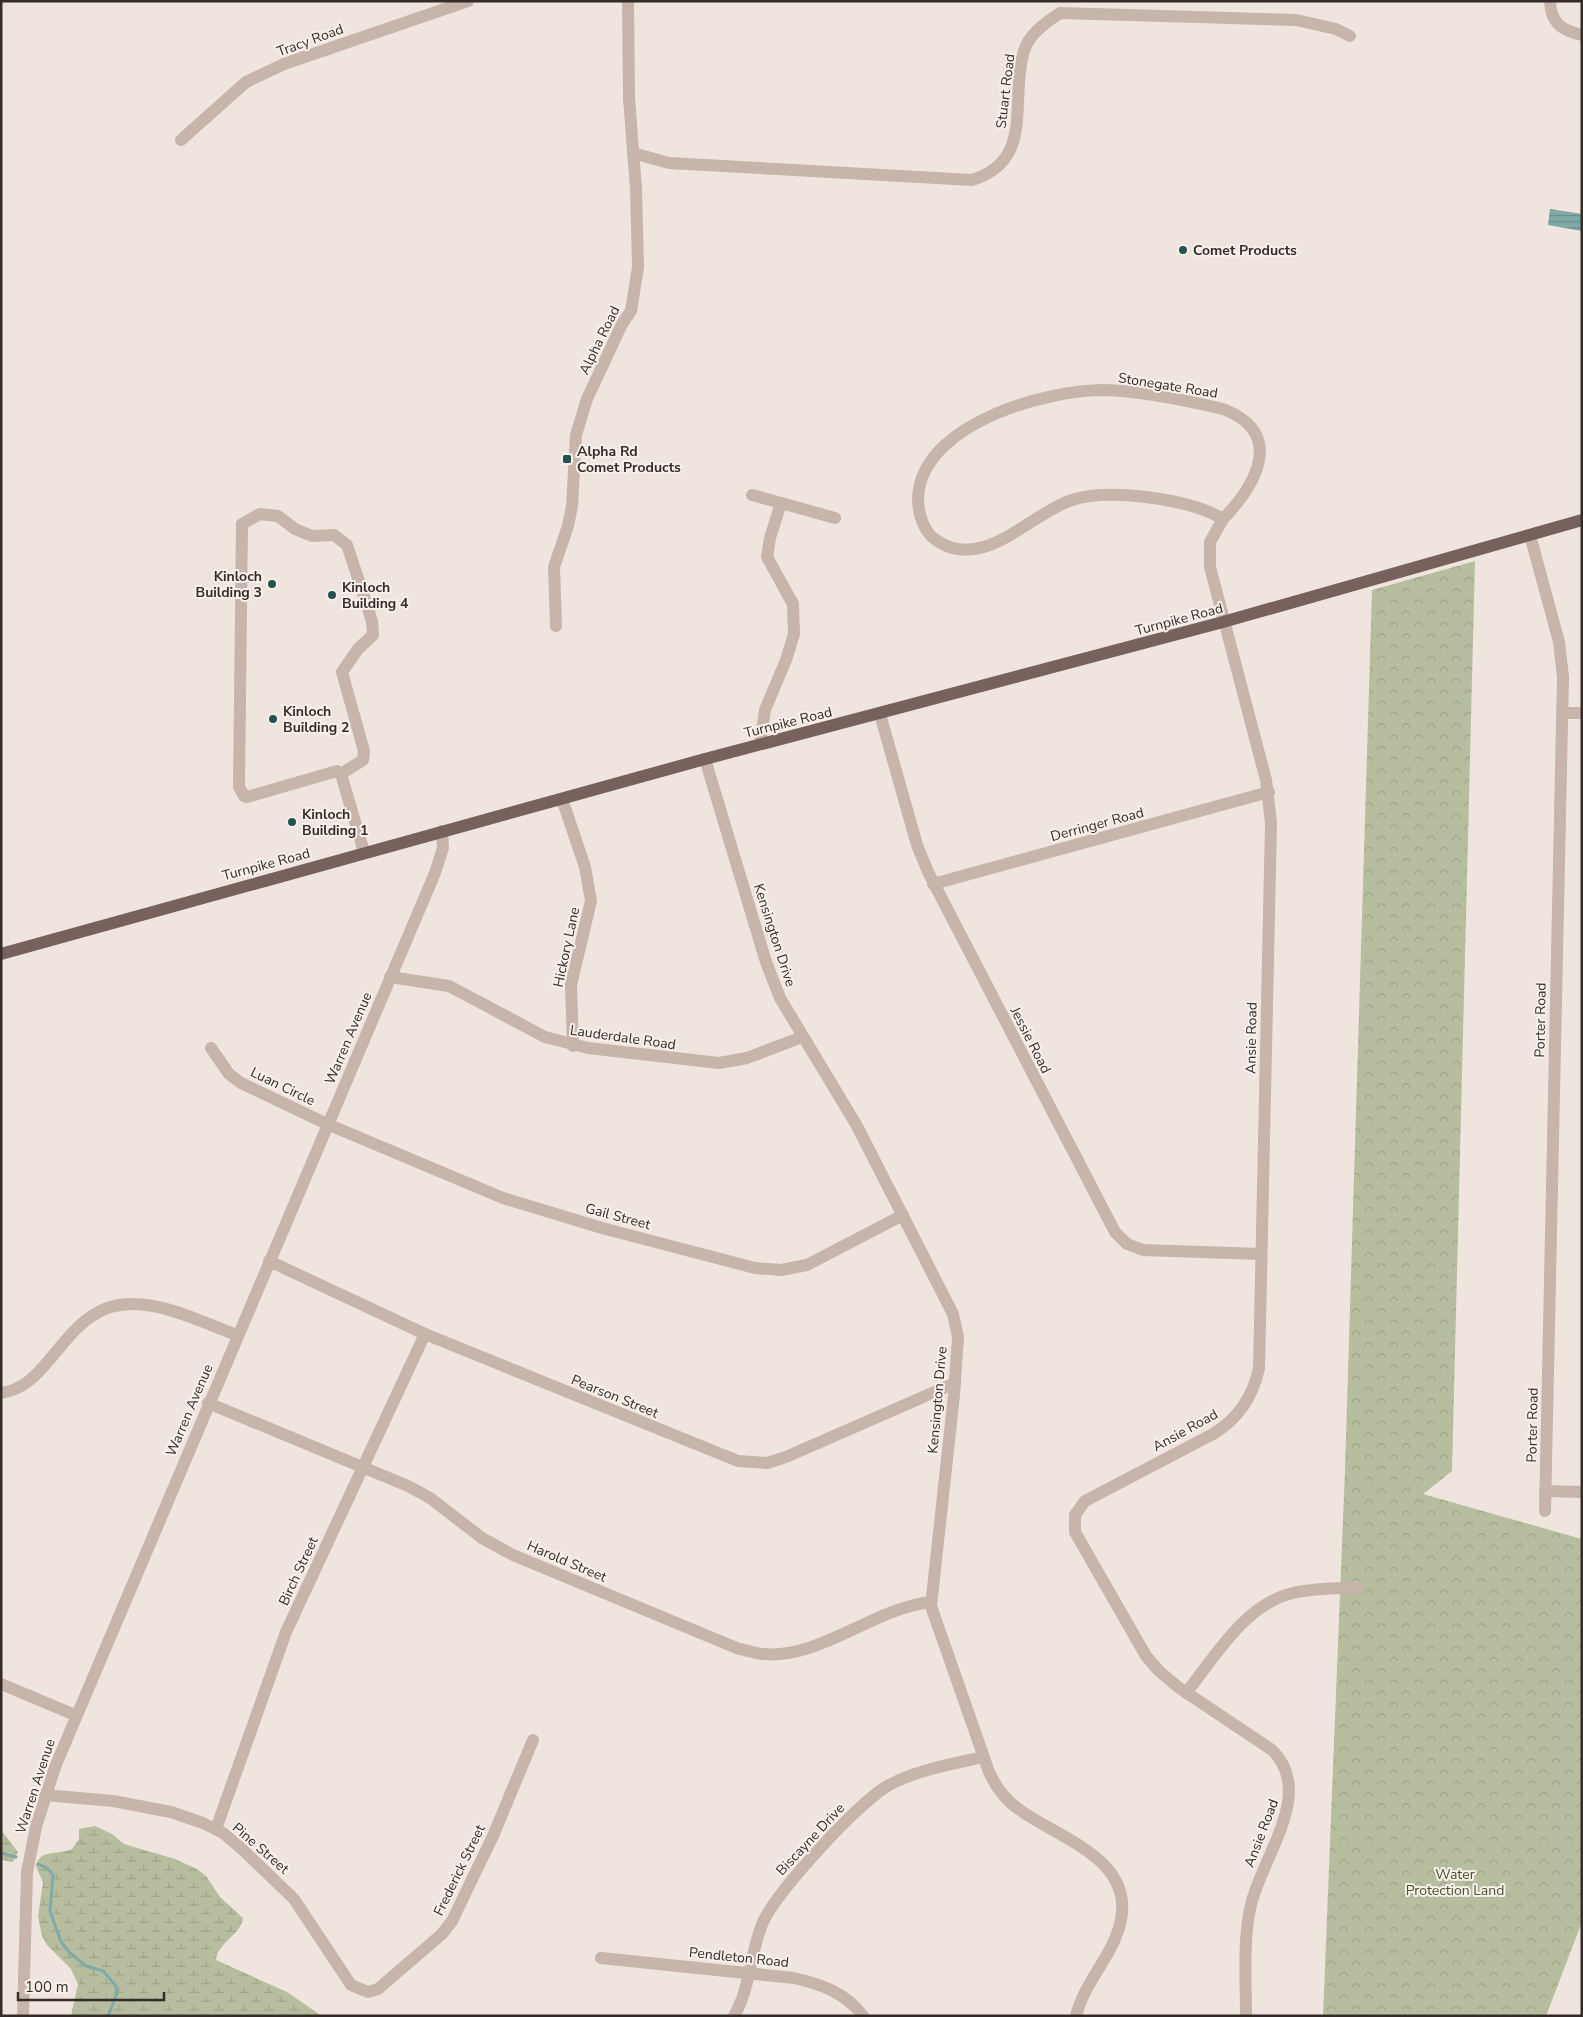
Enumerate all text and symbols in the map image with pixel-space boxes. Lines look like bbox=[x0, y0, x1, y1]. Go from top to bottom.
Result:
street label: Tracy Road bbox=[274, 20, 346, 61]
street label: Stuart Road bbox=[991, 53, 1020, 130]
place label: Comet Products bbox=[1193, 241, 1297, 260]
marker: Comet Products bbox=[1177, 244, 1189, 256]
street label: Alpha Road bbox=[575, 303, 624, 378]
street label: Stonegate Road bbox=[1117, 368, 1219, 403]
place label: Alpha Rd Comet Products bbox=[577, 442, 681, 477]
marker: Alpha Rd Comet Products bbox=[561, 453, 573, 465]
place label: Kinloch Building 3 bbox=[196, 567, 262, 602]
marker: Kinloch Building 3 bbox=[266, 578, 278, 590]
place label: Kinloch Building 4 bbox=[342, 578, 409, 613]
marker: Kinloch Building 4 bbox=[326, 589, 338, 601]
street label: Turnpike Road bbox=[1133, 599, 1225, 640]
place label: Kinloch Building 2 bbox=[283, 702, 350, 737]
street label: Turnpike Road bbox=[742, 702, 834, 743]
marker: Kinloch Building 2 bbox=[267, 713, 279, 725]
street label: Derringer Road bbox=[1048, 803, 1146, 846]
place label: Kinloch Building 1 bbox=[302, 805, 369, 840]
marker: Kinloch Building 1 bbox=[286, 816, 298, 828]
street label: Turnpike Road bbox=[220, 844, 312, 885]
street label: Kensington Drive bbox=[749, 881, 800, 989]
street label: Hickory Lane bbox=[549, 905, 584, 989]
street label: Porter Road bbox=[1530, 982, 1551, 1058]
street label: Warren Avenue bbox=[320, 989, 376, 1087]
street label: Ansie Road bbox=[1241, 1002, 1262, 1074]
street label: Jessie Road bbox=[1005, 1003, 1055, 1077]
street label: Lauderdale Road bbox=[569, 1021, 677, 1054]
street label: Luan Circle bbox=[247, 1063, 318, 1110]
street label: Gail Street bbox=[583, 1199, 653, 1234]
street label: Kensington Drive bbox=[923, 1346, 952, 1454]
street label: Warren Avenue bbox=[161, 1361, 217, 1459]
street label: Pearson Street bbox=[568, 1370, 661, 1423]
street label: Porter Road bbox=[1522, 1387, 1543, 1463]
street label: Ansie Road bbox=[1149, 1405, 1221, 1456]
street label: Birch Street bbox=[274, 1534, 323, 1609]
street label: Harold Street bbox=[524, 1536, 610, 1587]
street label: Warren Avenue bbox=[11, 1736, 60, 1836]
street label: Ansie Road bbox=[1240, 1796, 1283, 1870]
street label: Biscayne Drive bbox=[772, 1799, 849, 1880]
street label: Pine Street bbox=[228, 1818, 293, 1878]
street label: Frederick Street bbox=[429, 1821, 490, 1919]
park label: Water Protection Land bbox=[1406, 1865, 1504, 1900]
street label: Pendleton Road bbox=[688, 1943, 790, 1972]
scale bar bbox=[18, 1970, 164, 2002]
text: 100 m bbox=[25, 1977, 69, 1997]

